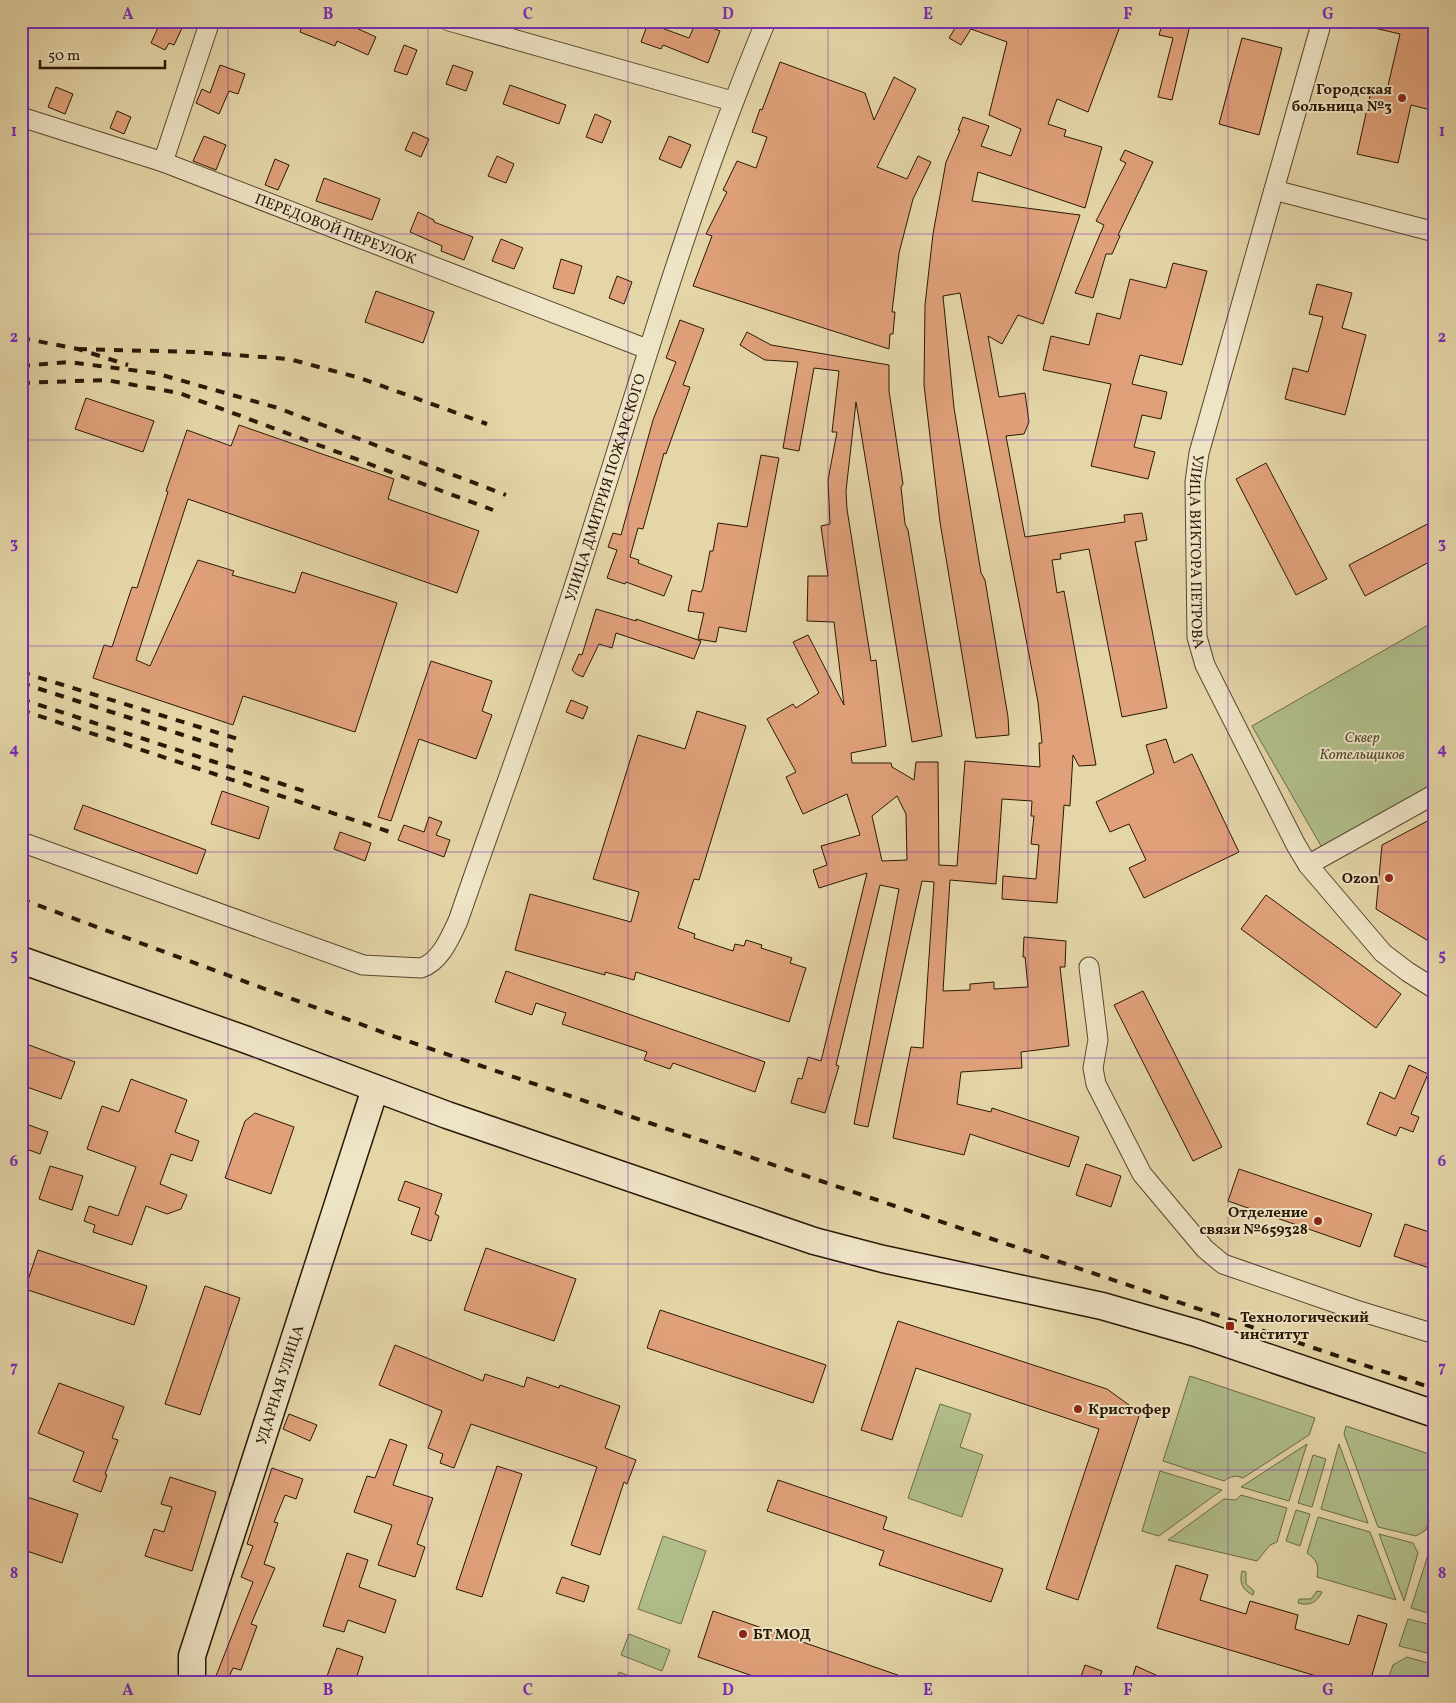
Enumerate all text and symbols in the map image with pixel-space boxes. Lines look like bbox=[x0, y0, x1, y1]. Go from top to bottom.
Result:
text: A bbox=[122, 4, 134, 26]
text: B bbox=[323, 4, 334, 26]
text: C bbox=[523, 4, 533, 26]
text: D bbox=[722, 4, 734, 26]
text: E bbox=[923, 4, 933, 26]
text: F bbox=[1123, 4, 1133, 26]
text: G bbox=[1322, 4, 1334, 26]
scale bar bbox=[40, 38, 165, 70]
text: 50 m bbox=[48, 46, 80, 67]
place label: Городская больница №3 bbox=[1292, 80, 1392, 118]
marker: Городская больница №3 bbox=[1396, 92, 1408, 104]
text: 1 bbox=[11, 121, 17, 143]
text: 1 bbox=[1439, 121, 1445, 143]
street label: ПЕРЕДОВОЙ ПЕРЕУЛОК bbox=[251, 189, 419, 271]
text: 2 bbox=[10, 327, 18, 349]
text: 2 bbox=[1438, 327, 1446, 349]
street label: УЛИЦА ДМИТРИЯ ПОЖАРСКОГО bbox=[561, 371, 652, 604]
street label: УЛИЦА ВИКТОРА ПЕТРОВА bbox=[1183, 453, 1209, 652]
text: 3 bbox=[10, 533, 18, 555]
text: 3 bbox=[1438, 533, 1446, 555]
park label: Сквер Котельщиков bbox=[1319, 728, 1405, 766]
text: 4 bbox=[9, 739, 19, 761]
text: 4 bbox=[1437, 739, 1447, 761]
place label: Ozon bbox=[1342, 869, 1379, 890]
marker: Ozon bbox=[1383, 872, 1395, 884]
text: 5 bbox=[10, 945, 18, 967]
text: 5 bbox=[1438, 945, 1446, 967]
text: 6 bbox=[10, 1151, 19, 1173]
text: 6 bbox=[1438, 1151, 1447, 1173]
place label: Отделение связи №659328 bbox=[1199, 1203, 1308, 1241]
marker: Отделение связи №659328 bbox=[1312, 1215, 1324, 1227]
place label: Технологический институт bbox=[1240, 1308, 1369, 1346]
marker: Технологический институт bbox=[1224, 1320, 1236, 1332]
street label: УДАРНАЯ УЛИЦА bbox=[252, 1322, 310, 1448]
text: 7 bbox=[10, 1357, 18, 1379]
text: 7 bbox=[1438, 1357, 1446, 1379]
place label: Кристофер bbox=[1088, 1400, 1171, 1421]
marker: Кристофер bbox=[1072, 1403, 1084, 1415]
text: 8 bbox=[10, 1563, 18, 1585]
text: 8 bbox=[1438, 1563, 1446, 1585]
place label: БТ МОД bbox=[753, 1625, 811, 1646]
marker: БТ МОД bbox=[737, 1628, 749, 1640]
text: A bbox=[122, 1680, 134, 1702]
text: B bbox=[323, 1680, 334, 1702]
text: C bbox=[523, 1680, 533, 1702]
text: D bbox=[722, 1680, 734, 1702]
text: E bbox=[923, 1680, 933, 1702]
text: F bbox=[1123, 1680, 1133, 1702]
text: G bbox=[1322, 1680, 1334, 1702]

